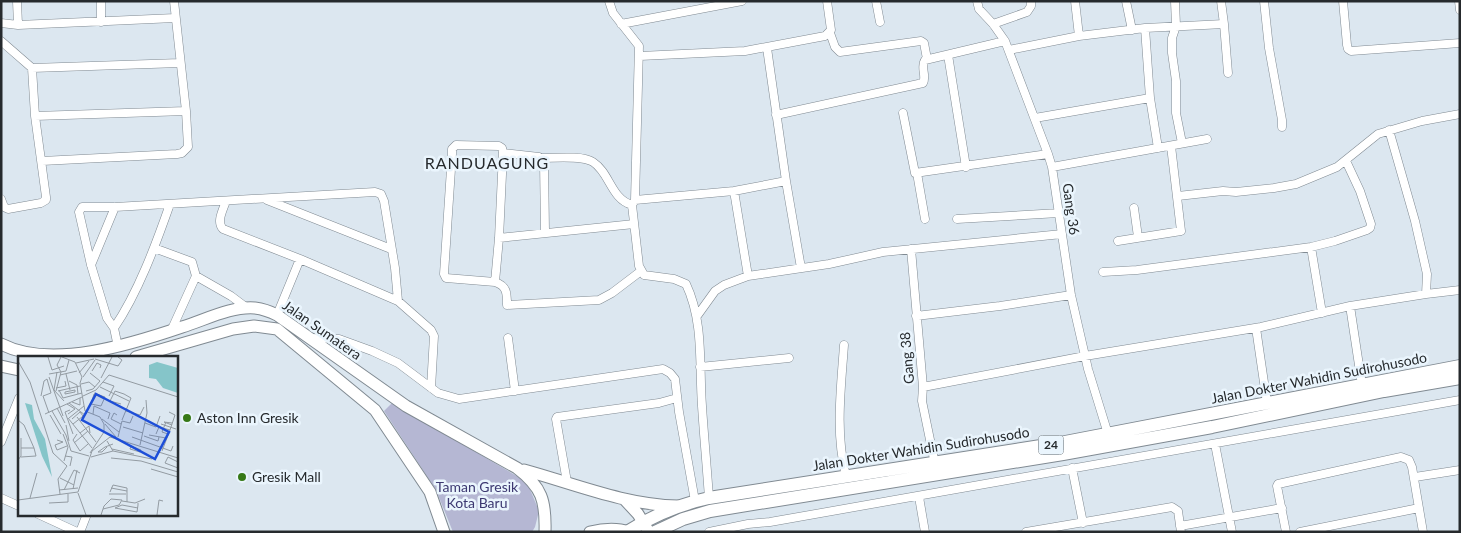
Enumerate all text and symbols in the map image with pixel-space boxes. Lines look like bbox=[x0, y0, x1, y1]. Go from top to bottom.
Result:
district label: RANDUAGUNG bbox=[425, 153, 549, 172]
street label: Gang 36 bbox=[1059, 182, 1084, 236]
street label: Jalan Sumatera bbox=[280, 296, 365, 363]
street label: Gang 38 bbox=[896, 331, 917, 385]
street label: Jalan Dokter Wahidin Sudirohusodo bbox=[1210, 348, 1428, 407]
inset map bbox=[18, 356, 178, 516]
place label: Aston Inn Gresik bbox=[197, 409, 300, 426]
marker: Aston Inn Gresik bbox=[181, 412, 193, 424]
street label: Jalan Dokter Wahidin Sudirohusodo bbox=[811, 423, 1031, 474]
road number: 24 bbox=[1038, 436, 1064, 454]
place label: Gresik Mall bbox=[252, 468, 321, 485]
marker: Gresik Mall bbox=[236, 471, 248, 483]
park label: Taman Gresik Kota Baru bbox=[436, 478, 519, 511]

